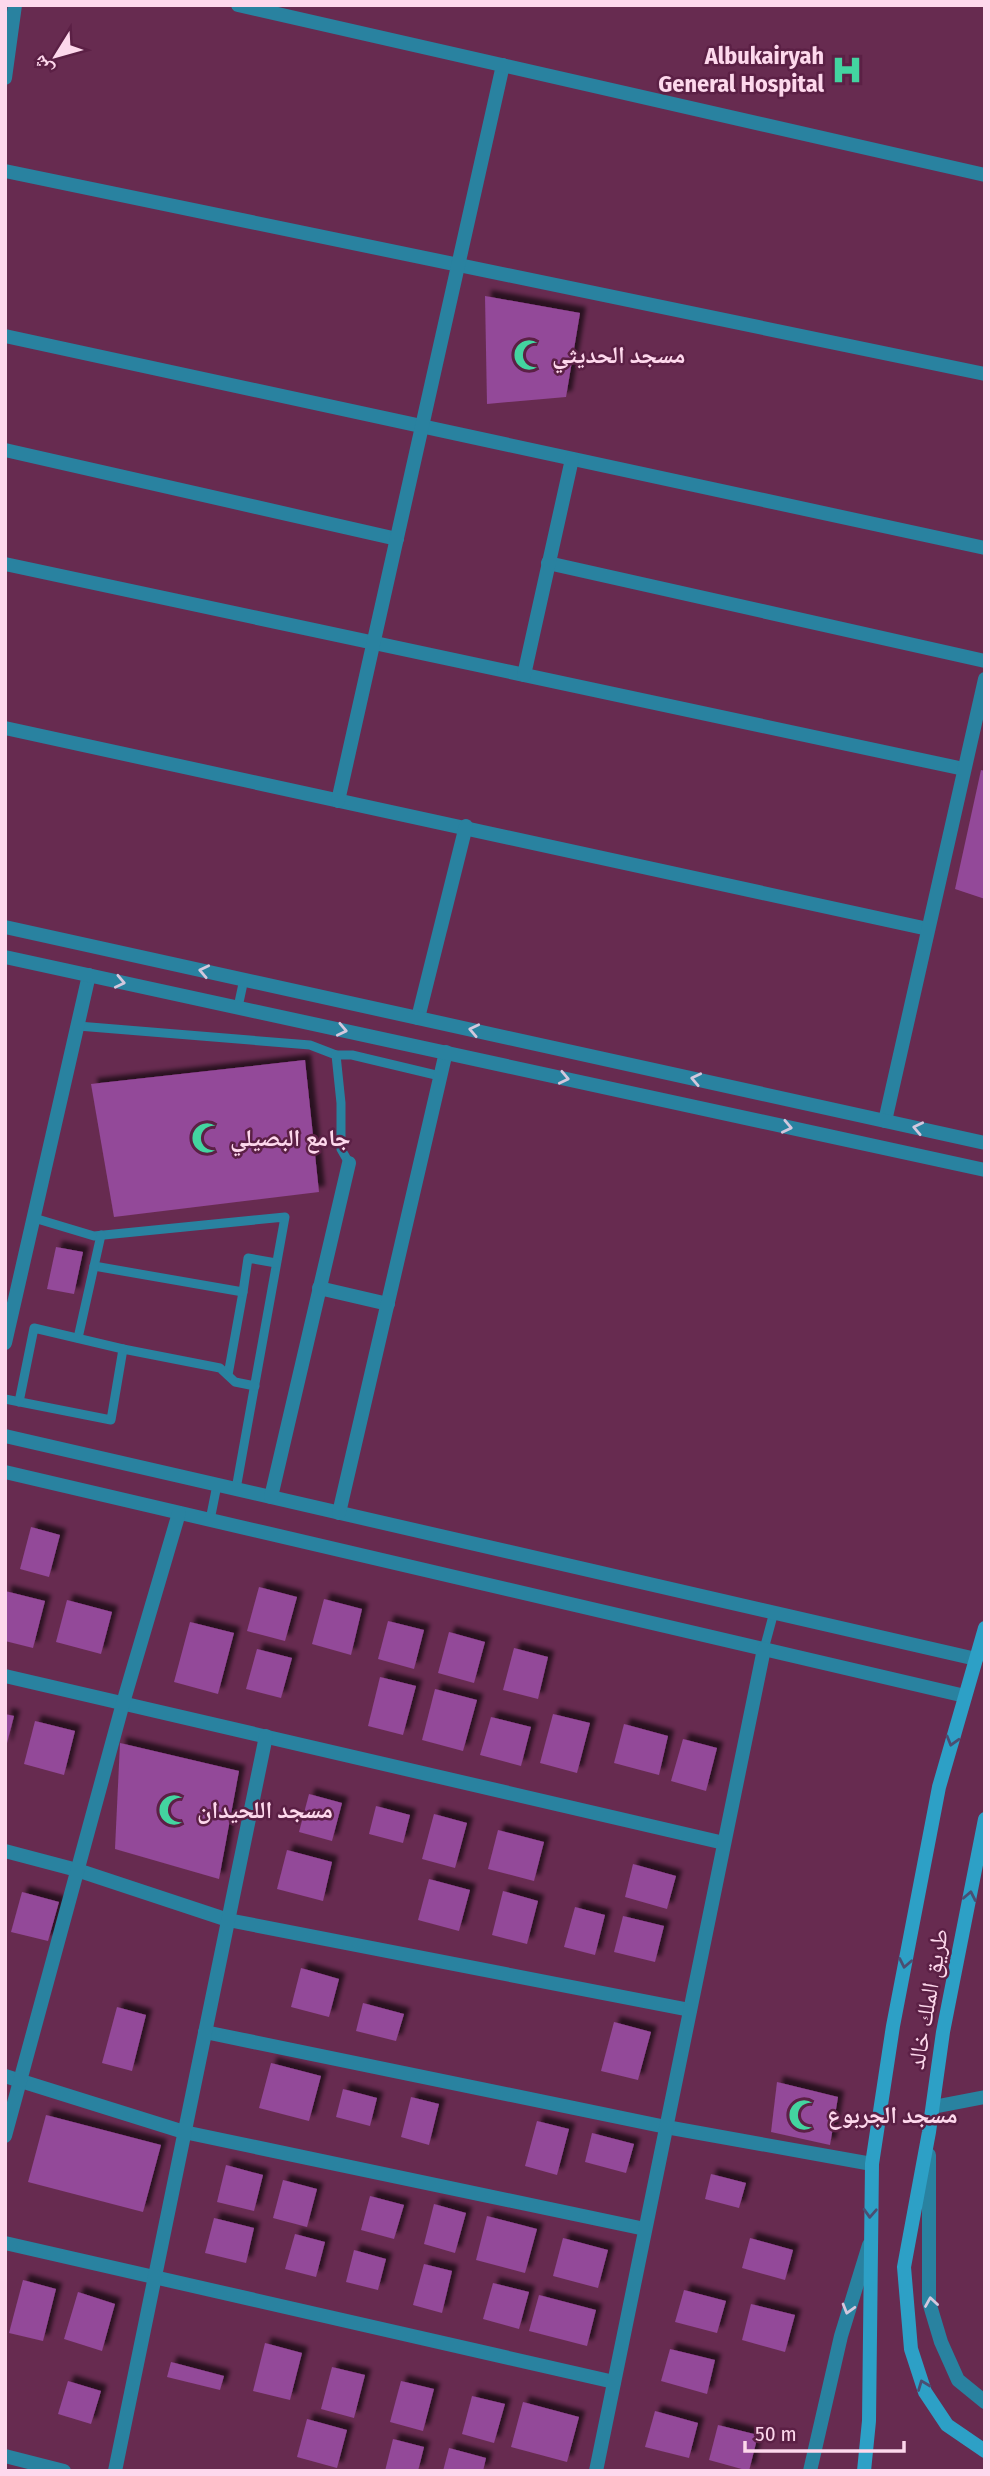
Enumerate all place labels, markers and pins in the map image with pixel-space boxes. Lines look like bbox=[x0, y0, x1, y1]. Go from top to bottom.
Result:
place label: Albukairyah General Hospital bbox=[658, 42, 824, 98]
hospital icon: Albukairyah General Hospital bbox=[830, 53, 864, 87]
mosque icon: مسجد الحديثي bbox=[512, 338, 546, 372]
place label: مسجد الحديثي bbox=[552, 341, 685, 374]
mosque icon: جامع البصيلي bbox=[190, 1121, 224, 1155]
place label: جامع البصيلي bbox=[230, 1124, 351, 1157]
mosque icon: مسجد اللحيدان bbox=[157, 1793, 191, 1827]
place label: مسجد اللحيدان bbox=[197, 1796, 333, 1824]
mosque icon: مسجد الجربوع bbox=[787, 2098, 821, 2132]
place label: مسجد الجربوع bbox=[827, 2101, 958, 2130]

